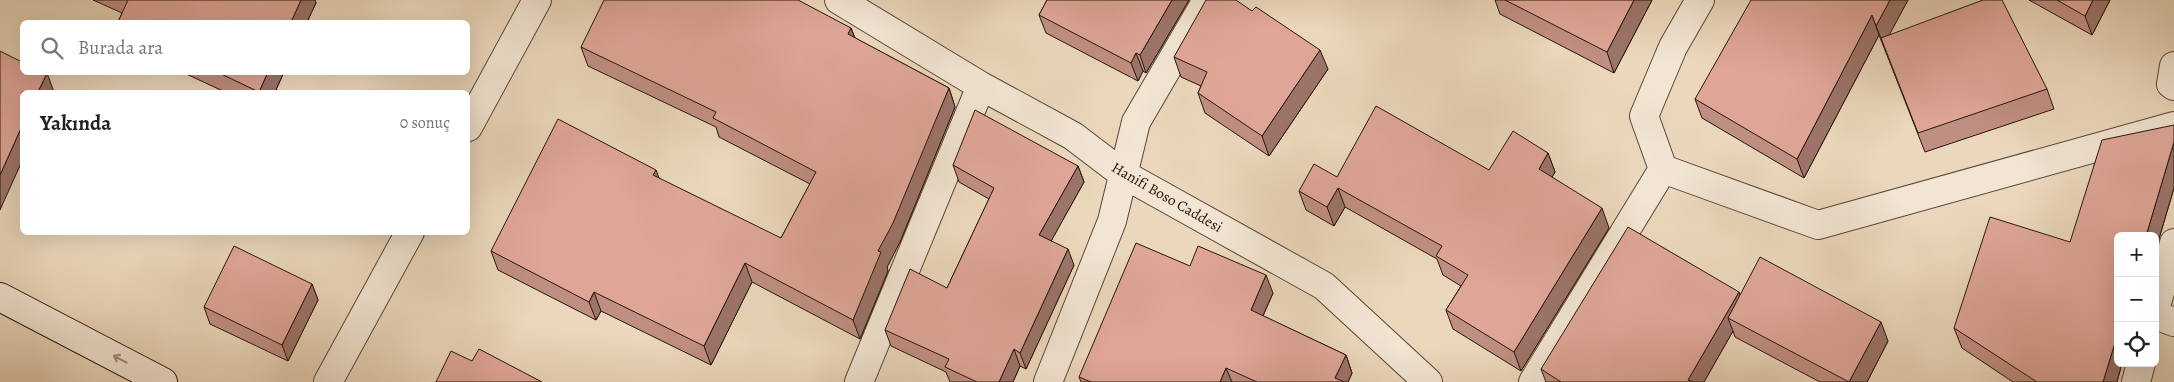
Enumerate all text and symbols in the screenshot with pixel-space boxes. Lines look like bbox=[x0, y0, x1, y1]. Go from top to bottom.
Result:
search box bbox=[20, 20, 470, 75]
icon: search bbox=[38, 34, 66, 62]
text: Burada ara bbox=[78, 35, 163, 61]
text: Yakında bbox=[40, 109, 111, 137]
text: 0 sonuç bbox=[400, 112, 450, 134]
street label: Hanifi Boso Caddesi bbox=[1108, 157, 1226, 237]
map controls bbox=[2114, 232, 2159, 367]
button: + bbox=[2114, 232, 2159, 277]
button: − bbox=[2114, 277, 2159, 322]
button: locate bbox=[2114, 322, 2159, 367]
one-way arrow bbox=[112, 354, 127, 364]

